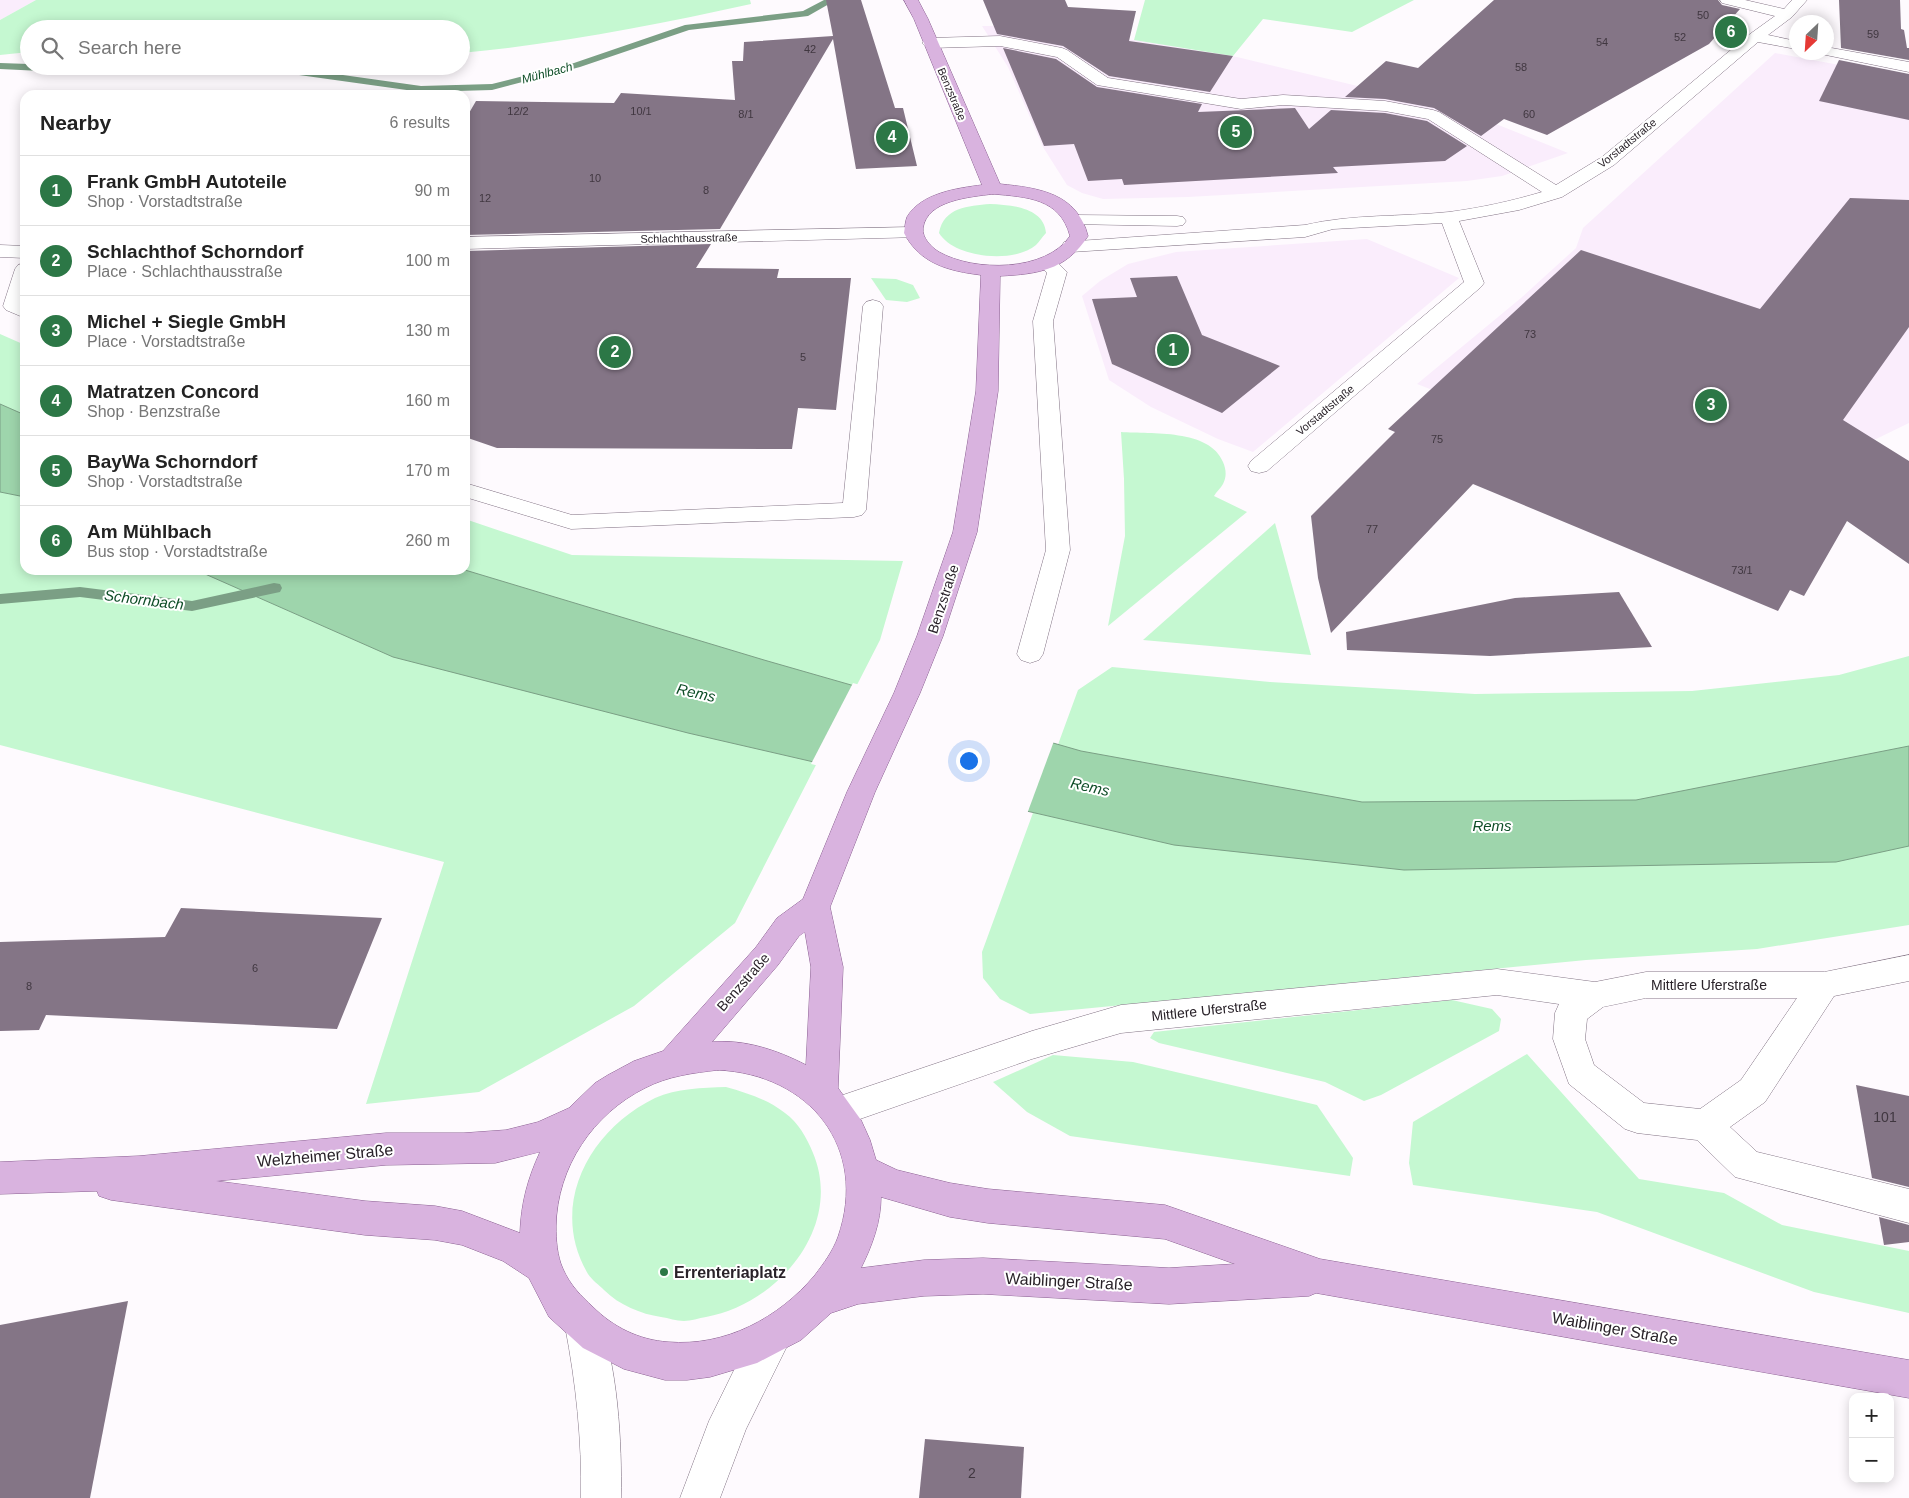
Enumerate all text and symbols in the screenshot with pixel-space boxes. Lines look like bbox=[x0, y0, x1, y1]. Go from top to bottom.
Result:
house number: 50 bbox=[1697, 9, 1709, 21]
pin: 6 bbox=[1715, 13, 1747, 51]
north arrow bbox=[1789, 15, 1834, 60]
search box bbox=[20, 20, 470, 75]
house number: 59 bbox=[1867, 28, 1879, 40]
house number: 52 bbox=[1674, 31, 1686, 43]
icon: search bbox=[38, 34, 66, 62]
house number: 54 bbox=[1596, 36, 1608, 48]
text: Search here bbox=[78, 37, 182, 58]
house number: 42 bbox=[804, 43, 816, 55]
water label: Mühlbach bbox=[520, 59, 574, 86]
house number: 58 bbox=[1515, 61, 1527, 73]
street label: Benzstraße bbox=[935, 66, 969, 122]
house number: 12/2 bbox=[507, 105, 529, 117]
house number: 10/1 bbox=[630, 105, 652, 117]
house number: 8/1 bbox=[738, 108, 754, 120]
house number: 60 bbox=[1523, 108, 1535, 120]
text: Nearby bbox=[40, 111, 111, 134]
pin: 5 bbox=[1220, 113, 1252, 151]
text: 6 results bbox=[390, 114, 450, 131]
street label: Vorstadtstraße bbox=[1595, 116, 1659, 170]
pin: 4 bbox=[876, 118, 908, 156]
text: Frank GmbH Autoteile bbox=[87, 171, 287, 192]
house number: 10 bbox=[589, 172, 601, 184]
text: 1 bbox=[52, 182, 60, 199]
text: 90 m bbox=[414, 182, 450, 199]
house number: 8 bbox=[703, 184, 709, 196]
house number: 12 bbox=[479, 192, 491, 204]
text: Shop · Vorstadtstraße bbox=[87, 193, 243, 210]
street label: Schlachthausstraße bbox=[640, 231, 738, 245]
text: Schlachthof Schorndorf bbox=[87, 241, 303, 262]
text: 2 bbox=[52, 252, 60, 269]
text: 100 m bbox=[406, 252, 450, 269]
text: Place · Schlachthausstraße bbox=[87, 263, 283, 280]
text: Michel + Siegle GmbH bbox=[87, 311, 286, 332]
text: 3 bbox=[52, 322, 60, 339]
text: 130 m bbox=[406, 322, 450, 339]
house number: 73 bbox=[1524, 328, 1536, 340]
pin: 1 bbox=[1157, 331, 1189, 369]
text: Place · Vorstadtstraße bbox=[87, 333, 245, 350]
pin: 2 bbox=[599, 333, 631, 371]
house number: 5 bbox=[800, 351, 806, 363]
text: Matratzen Concord bbox=[87, 381, 259, 402]
street label: Vorstadtstraße bbox=[1294, 382, 1356, 438]
pin: 3 bbox=[1695, 386, 1727, 424]
text: 4 bbox=[52, 392, 60, 409]
text: 160 m bbox=[406, 392, 450, 409]
text: Shop · Benzstraße bbox=[87, 403, 220, 420]
house number: 75 bbox=[1431, 433, 1443, 445]
text: BayWa Schorndorf bbox=[87, 451, 257, 472]
text: 5 bbox=[52, 462, 60, 479]
text: 170 m bbox=[406, 462, 450, 479]
text: Shop · Vorstadtstraße bbox=[87, 473, 243, 490]
text: Am Mühlbach bbox=[87, 521, 212, 542]
house number: 77 bbox=[1366, 523, 1378, 535]
text: 6 bbox=[52, 532, 60, 549]
text: 260 m bbox=[406, 532, 450, 549]
text: Bus stop · Vorstadtstraße bbox=[87, 543, 268, 560]
street label: Benzstraße bbox=[924, 562, 962, 636]
house number: 73/1 bbox=[1731, 564, 1753, 576]
water label: Schornbach bbox=[103, 586, 185, 613]
water label: Rems bbox=[675, 680, 718, 705]
your location bbox=[956, 748, 982, 774]
water label: Rems bbox=[1069, 774, 1112, 799]
water label: Rems bbox=[1472, 817, 1512, 834]
street label: Benzstraße bbox=[713, 950, 773, 1014]
house number: 6 bbox=[252, 962, 258, 974]
street label: Mittlere Uferstraße bbox=[1651, 977, 1767, 993]
house number: 8 bbox=[26, 980, 32, 992]
street label: Mittlere Uferstraße bbox=[1151, 996, 1268, 1024]
house number: 101 bbox=[1873, 1109, 1897, 1125]
street label: Welzheimer Straße bbox=[256, 1141, 394, 1170]
place label: Errenteriaplatz bbox=[674, 1264, 786, 1281]
marker: Errenteriaplatz bbox=[658, 1266, 670, 1278]
street label: Waiblinger Straße bbox=[1005, 1270, 1133, 1293]
street label: Waiblinger Straße bbox=[1551, 1309, 1679, 1348]
map controls bbox=[1849, 1393, 1894, 1483]
button: + bbox=[1849, 1393, 1894, 1438]
button: − bbox=[1849, 1438, 1894, 1483]
house number: 2 bbox=[968, 1465, 976, 1481]

